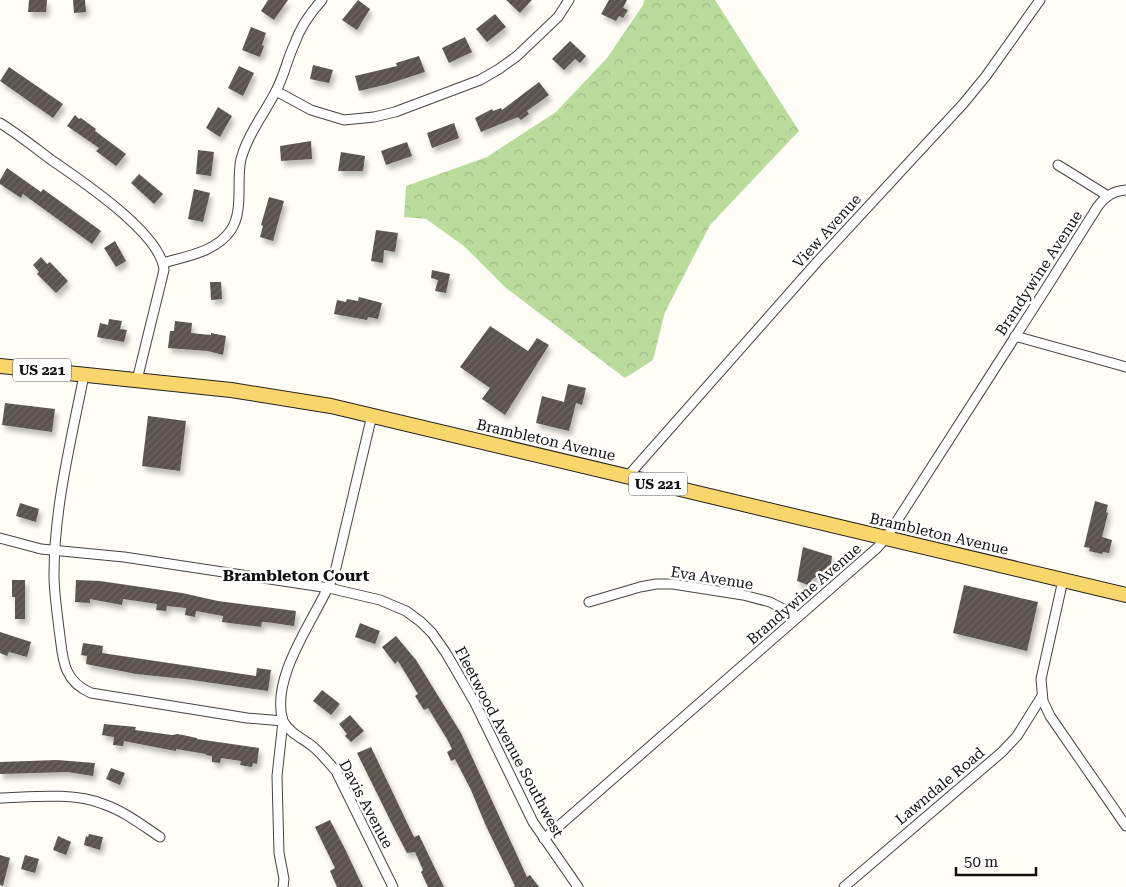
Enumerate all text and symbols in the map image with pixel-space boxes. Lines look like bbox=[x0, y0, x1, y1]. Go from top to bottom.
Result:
street label: View Avenue bbox=[789, 190, 865, 272]
street label: Brandywine Avenue bbox=[992, 207, 1086, 339]
road number: US 221 bbox=[13, 358, 71, 382]
street label: Brambleton Avenue bbox=[475, 415, 617, 465]
road number: US 221 bbox=[629, 472, 687, 496]
street label: Brambleton Avenue bbox=[868, 509, 1010, 559]
street label: Brandywine Avenue bbox=[743, 540, 865, 648]
street label: Eva Avenue bbox=[669, 563, 755, 593]
district label: Brambleton Court bbox=[223, 566, 370, 585]
street label: Fleetwood Avenue Southwest bbox=[451, 643, 567, 841]
street label: Lawndale Road bbox=[892, 743, 988, 828]
street label: Davis Avenue bbox=[335, 757, 397, 851]
scale bar bbox=[956, 844, 1036, 876]
text: 50 m bbox=[964, 853, 999, 871]

